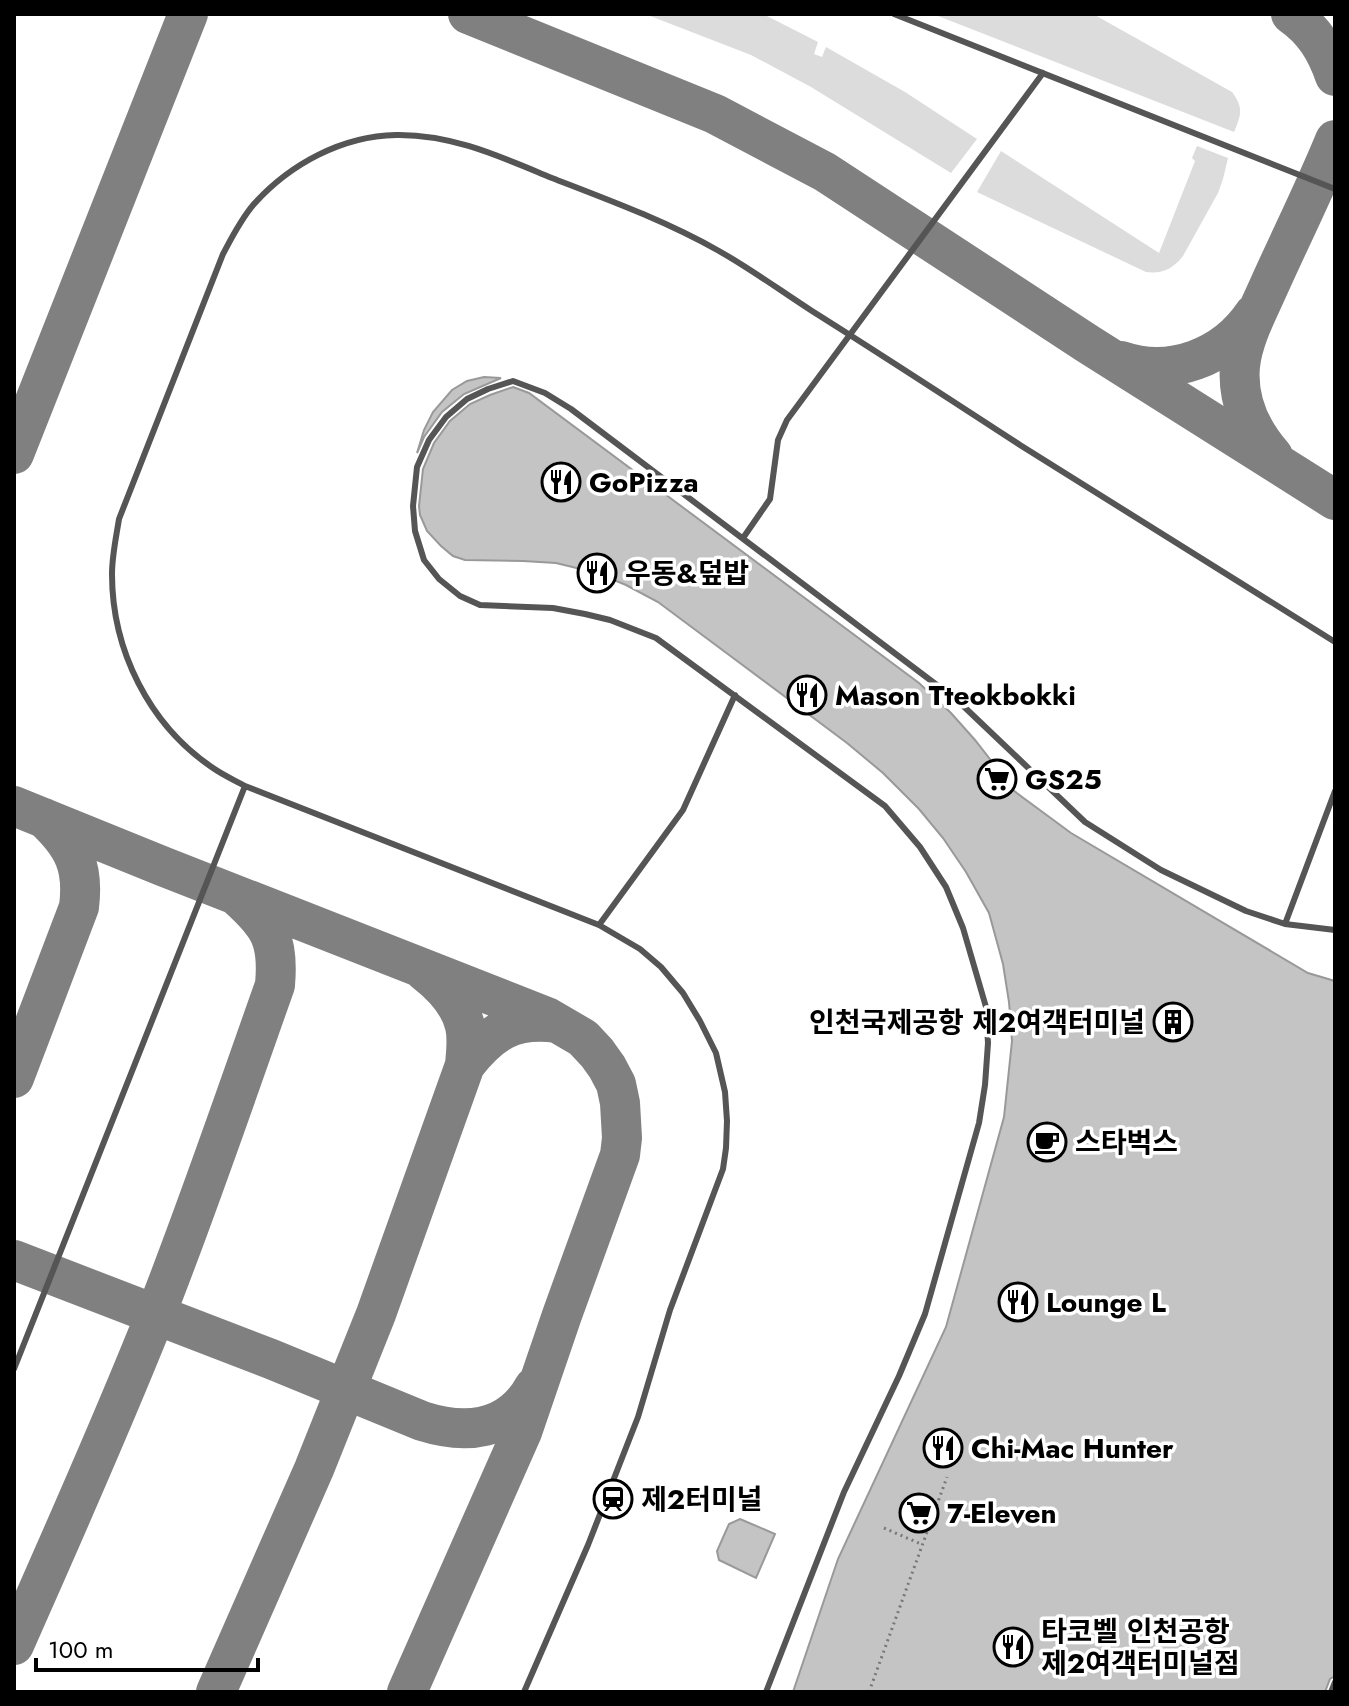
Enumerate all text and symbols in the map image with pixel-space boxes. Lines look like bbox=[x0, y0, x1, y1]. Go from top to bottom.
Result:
restaurant icon: GoPizza bbox=[540, 461, 582, 503]
place label: GoPizza bbox=[589, 462, 699, 503]
restaurant icon: 우동&덮밥 bbox=[576, 552, 618, 594]
place label: 우동&덮밥 bbox=[625, 553, 749, 594]
restaurant icon: Mason Tteokbokki bbox=[786, 674, 828, 716]
place label: Mason Tteokbokki bbox=[835, 675, 1076, 716]
supermarket icon: GS25 bbox=[976, 758, 1018, 800]
place label: GS25 bbox=[1025, 759, 1102, 800]
building icon: 인천국제공항 제2여객터미널 bbox=[1152, 1001, 1194, 1043]
place label: 인천국제공항 제2여객터미널 bbox=[809, 1002, 1145, 1043]
cafe icon: 스타벅스 bbox=[1026, 1121, 1068, 1163]
place label: 스타벅스 bbox=[1075, 1122, 1178, 1163]
restaurant icon: Lounge L bbox=[997, 1281, 1039, 1323]
place label: Lounge L bbox=[1046, 1282, 1166, 1323]
restaurant icon: Chi-Mac Hunter bbox=[922, 1427, 964, 1469]
place label: Chi-Mac Hunter bbox=[971, 1428, 1174, 1469]
station icon: 제2터미널 bbox=[592, 1478, 634, 1520]
place label: 제2터미널 bbox=[641, 1479, 762, 1520]
supermarket icon: 7-Eleven bbox=[898, 1492, 940, 1534]
place label: 7-Eleven bbox=[947, 1493, 1057, 1534]
place label: 타코벨 인천공항 제2여객터미널점 bbox=[1041, 1611, 1240, 1684]
scale bar bbox=[36, 1622, 258, 1672]
restaurant icon: 타코벨 인천공항 제2여객터미널점 bbox=[992, 1626, 1034, 1668]
text: 100 m bbox=[48, 1632, 114, 1667]

